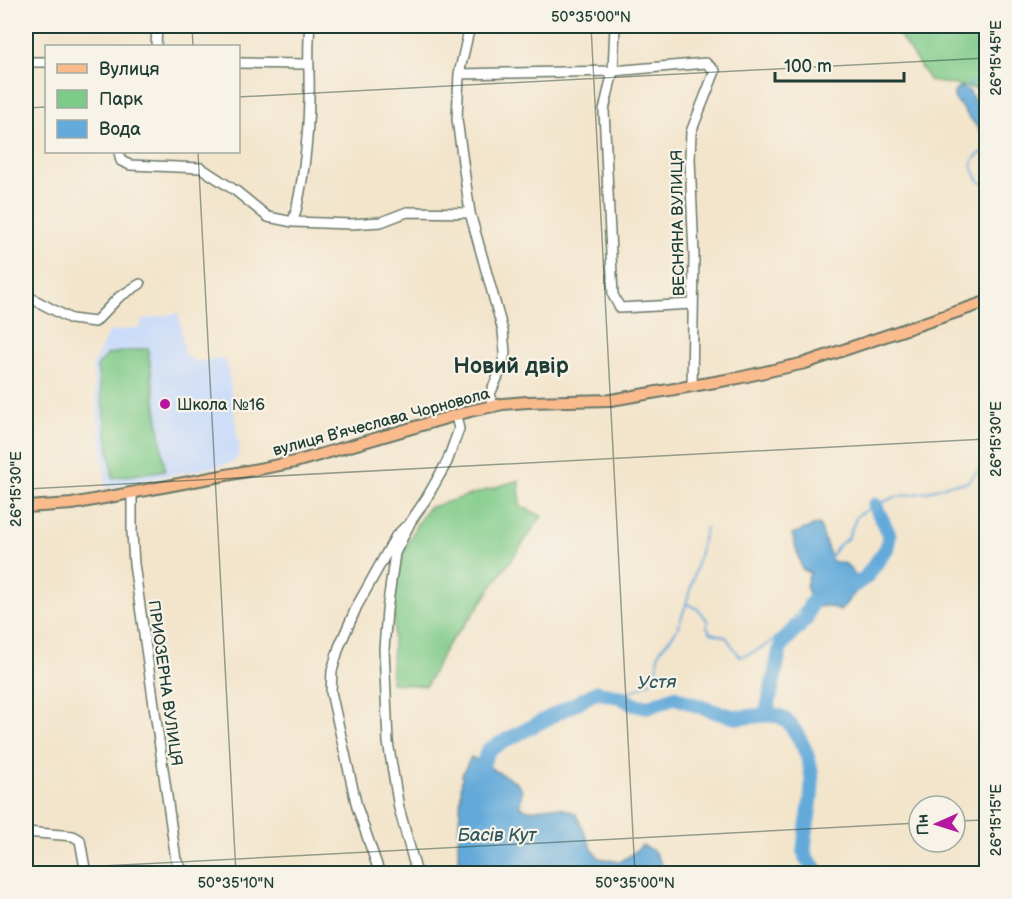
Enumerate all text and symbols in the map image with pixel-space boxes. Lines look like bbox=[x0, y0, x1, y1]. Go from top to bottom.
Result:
text: 50°35'00"N bbox=[551, 8, 631, 27]
text: 26°15'45"E bbox=[987, 20, 1006, 96]
legend bbox=[45, 45, 240, 153]
scale bar bbox=[775, 45, 904, 83]
text: 100 m bbox=[784, 56, 832, 77]
text: Вулиця bbox=[99, 59, 160, 80]
text: Парк bbox=[99, 89, 143, 110]
text: Вода bbox=[99, 119, 141, 140]
street label: ВЕСНЯНА ВУЛИЦЯ bbox=[668, 150, 689, 296]
district label: Новий двір bbox=[453, 353, 569, 380]
street label: вулиця Вʼячеслава Чорновола bbox=[271, 384, 492, 461]
place label: Школа №16 bbox=[177, 396, 265, 415]
marker: Школа №16 bbox=[158, 397, 172, 411]
text: 26°15'30"E bbox=[987, 401, 1006, 477]
text: 26°15'30"E bbox=[7, 451, 26, 527]
street label: ПРИОЗЕРНА ВУЛИЦЯ bbox=[143, 599, 186, 767]
water label: Устя bbox=[637, 671, 677, 694]
text: 26°15'15"E bbox=[987, 784, 1006, 856]
north arrow bbox=[907, 794, 967, 854]
text: Пн bbox=[913, 814, 934, 836]
water label: Басів Кут bbox=[458, 825, 538, 846]
text: 50°35'10"N bbox=[197, 874, 275, 893]
text: 50°35'00"N bbox=[595, 874, 675, 893]

